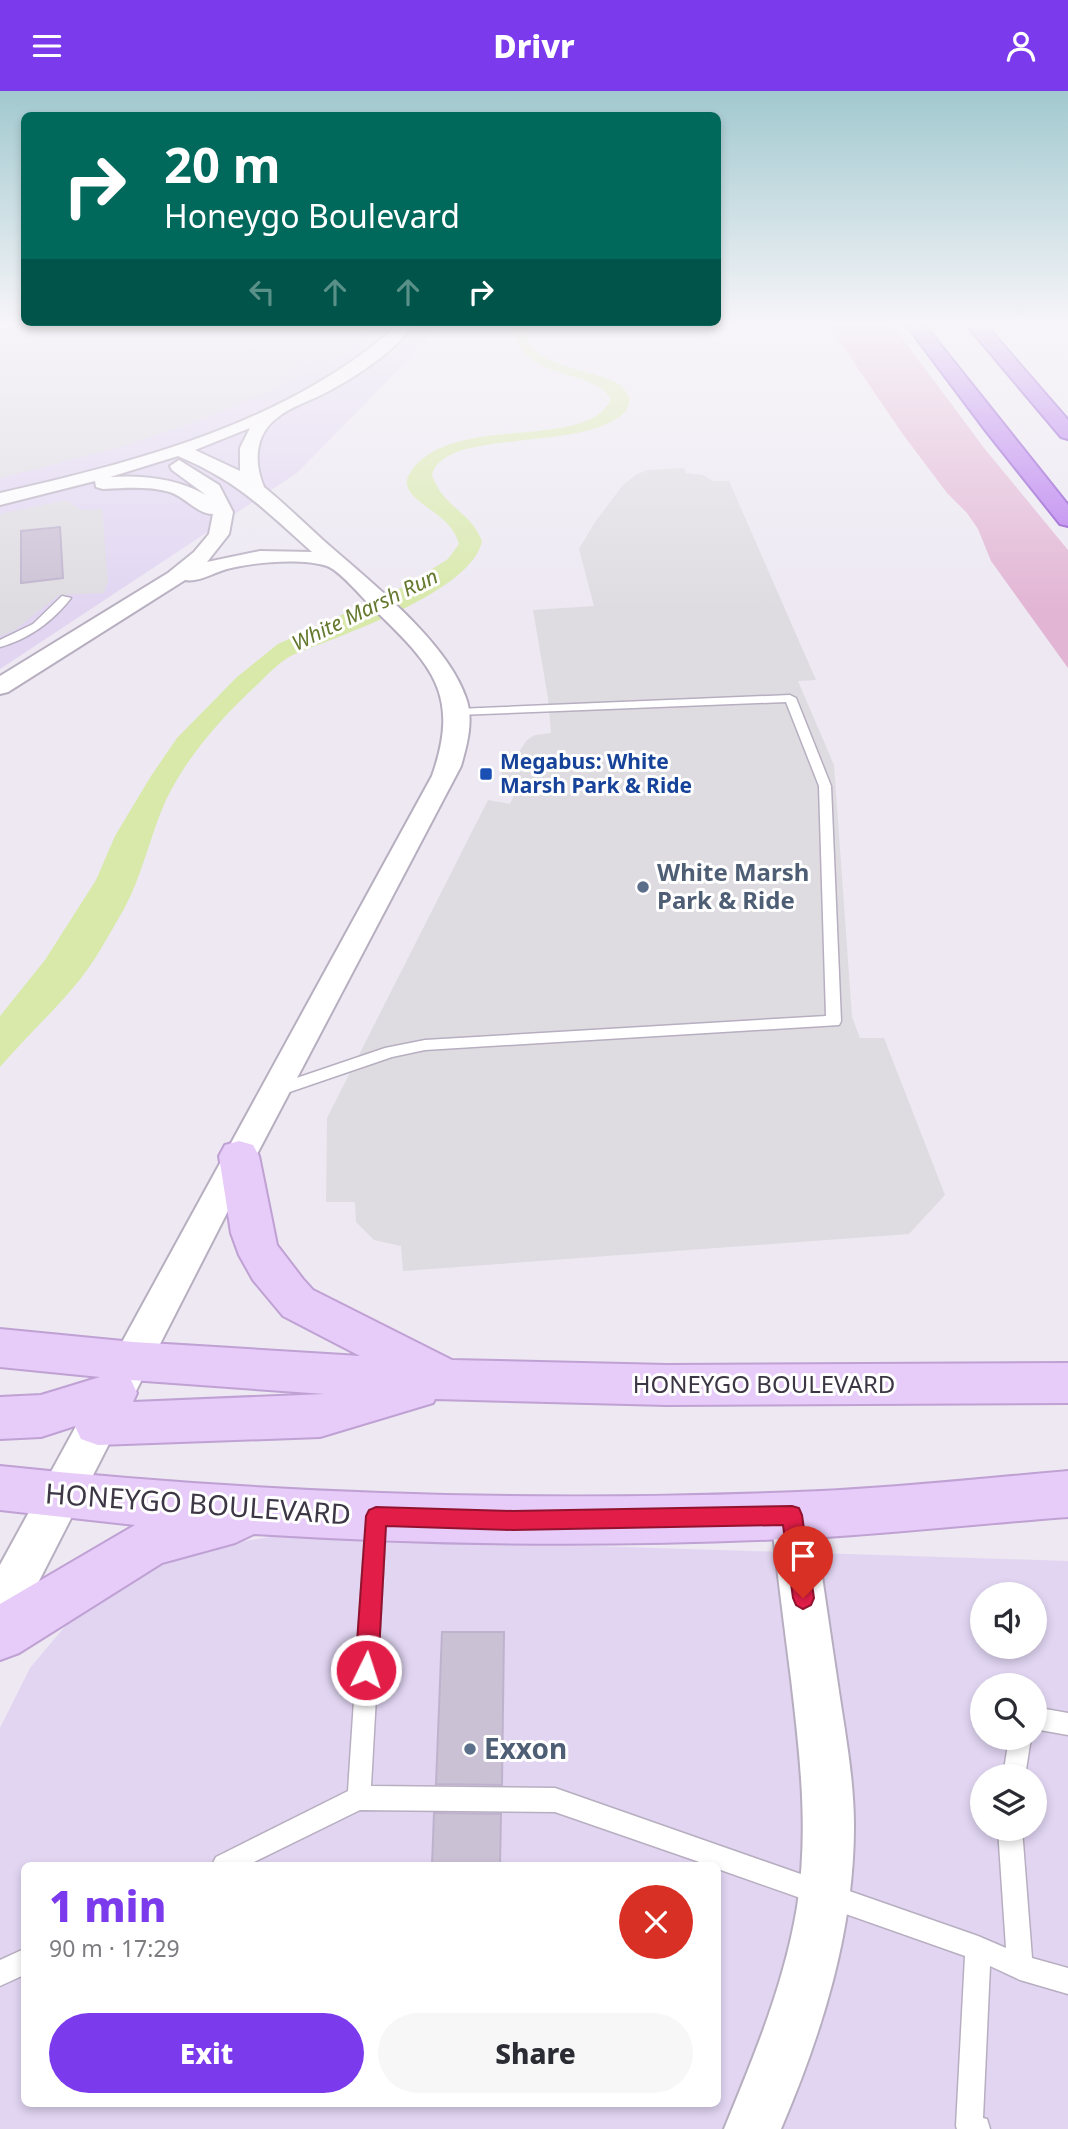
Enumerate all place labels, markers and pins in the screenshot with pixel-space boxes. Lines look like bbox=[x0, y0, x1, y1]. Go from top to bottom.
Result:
place label: Megabus: White Marsh Park & Ride bbox=[500, 747, 692, 799]
marker: Megabus: White Marsh Park & Ride bbox=[478, 766, 494, 782]
place label: White Marsh Park & Ride bbox=[657, 855, 809, 916]
marker: White Marsh Park & Ride bbox=[635, 879, 651, 895]
pin bbox=[773, 1526, 833, 1598]
place label: Exxon bbox=[484, 1729, 567, 1767]
marker: Exxon bbox=[462, 1741, 478, 1757]

